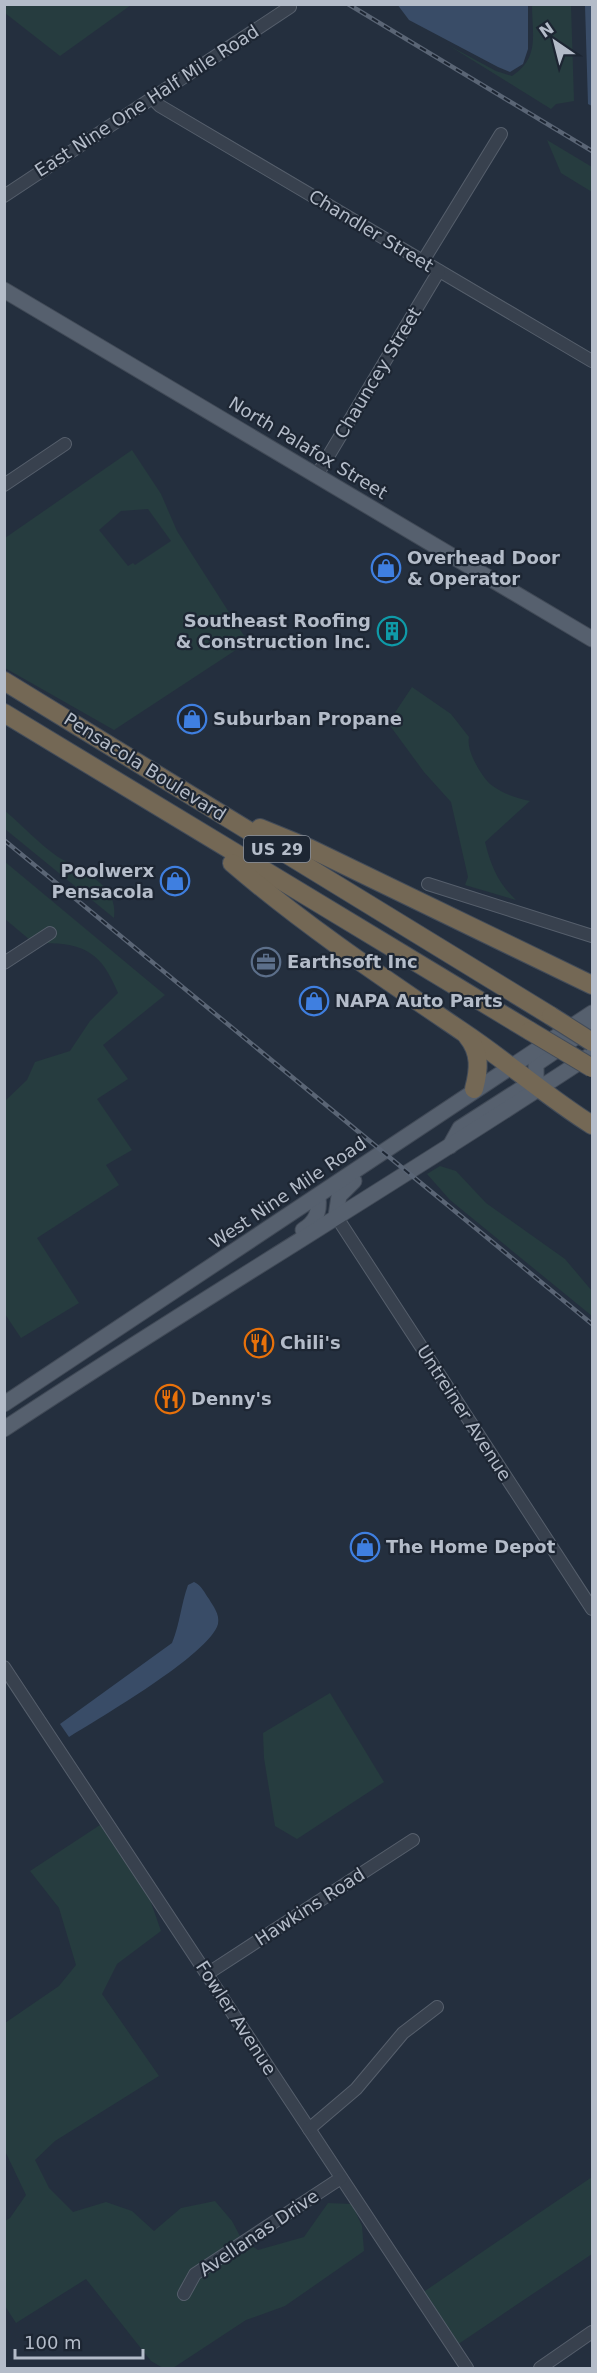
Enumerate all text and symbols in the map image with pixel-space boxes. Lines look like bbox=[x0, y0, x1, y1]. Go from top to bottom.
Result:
north arrow bbox=[525, 12, 585, 72]
text: N bbox=[536, 19, 558, 42]
street label: East Nine One Half Mile Road bbox=[31, 20, 263, 181]
street label: Chandler Street bbox=[305, 185, 437, 276]
street label: Chauncey Street bbox=[330, 303, 425, 442]
street label: North Palafox Street bbox=[225, 392, 391, 503]
place label: Overhead Door & Operator bbox=[407, 547, 560, 589]
shop icon: Overhead Door & Operator bbox=[370, 552, 402, 584]
place label: Southeast Roofing & Construction Inc. bbox=[176, 610, 371, 652]
building icon: Southeast Roofing & Construction Inc. bbox=[376, 615, 408, 647]
shop icon: Suburban Propane bbox=[176, 703, 208, 735]
street label: Pensacola Boulevard bbox=[60, 708, 230, 825]
place label: Suburban Propane bbox=[213, 708, 402, 729]
road number: US 29 bbox=[244, 836, 310, 862]
place label: Poolwerx Pensacola bbox=[52, 860, 154, 902]
shop icon: Poolwerx Pensacola bbox=[159, 865, 191, 897]
office icon: Earthsoft Inc bbox=[250, 946, 282, 978]
place label: Earthsoft Inc bbox=[287, 951, 418, 972]
shop icon: NAPA Auto Parts bbox=[298, 985, 330, 1017]
place label: NAPA Auto Parts bbox=[335, 990, 503, 1011]
street label: West Nine Mile Road bbox=[206, 1132, 370, 1253]
restaurant icon: Chili's bbox=[243, 1327, 275, 1359]
place label: Chili's bbox=[280, 1332, 341, 1353]
street label: Untreiner Avenue bbox=[413, 1341, 516, 1484]
restaurant icon: Denny's bbox=[154, 1383, 186, 1415]
place label: Denny's bbox=[191, 1388, 272, 1409]
shop icon: The Home Depot bbox=[349, 1531, 381, 1563]
place label: The Home Depot bbox=[386, 1536, 556, 1557]
street label: Hawkins Road bbox=[251, 1863, 368, 1950]
street label: Fowler Avenue bbox=[192, 1957, 281, 2079]
street label: Avellanas Drive bbox=[195, 2185, 322, 2280]
scale bar bbox=[15, 2322, 142, 2360]
text: 100 m bbox=[24, 2332, 82, 2353]

